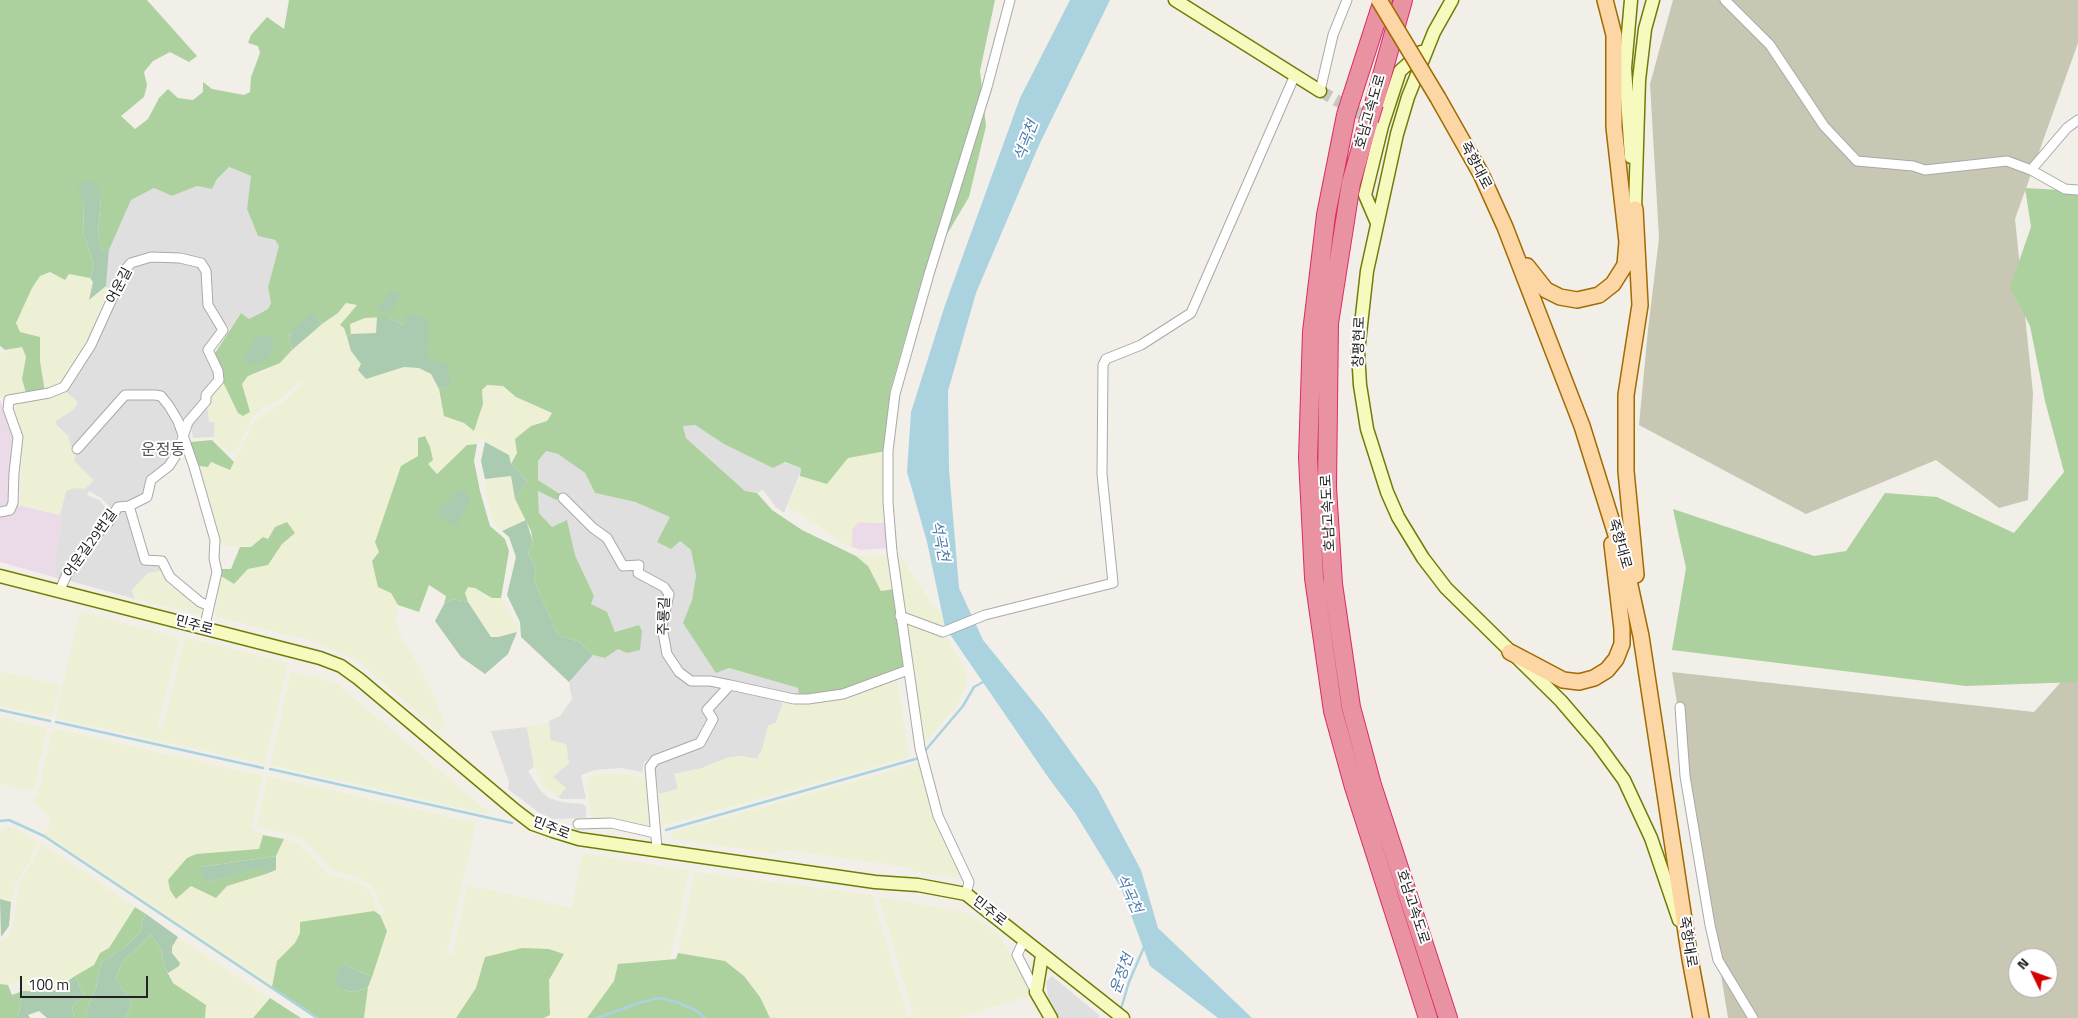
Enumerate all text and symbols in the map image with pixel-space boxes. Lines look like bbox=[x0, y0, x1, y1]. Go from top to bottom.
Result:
street label: 호남고속도로 bbox=[1352, 73, 1390, 151]
water label: 석곡천 bbox=[1011, 118, 1043, 164]
street label: 죽향대로 bbox=[1455, 139, 1495, 193]
street label: 어운길 bbox=[104, 265, 136, 307]
street label: 창평현로 bbox=[1351, 316, 1369, 368]
district label: 운정동 bbox=[141, 441, 185, 461]
street label: 호남고속도로 bbox=[1319, 474, 1339, 552]
street label: 어운길29번길 bbox=[61, 507, 121, 581]
street label: 죽향대로 bbox=[1604, 517, 1634, 571]
water label: 석곡천 bbox=[926, 519, 952, 563]
street label: 주룡길 bbox=[656, 596, 674, 636]
street label: 민주로 bbox=[173, 613, 215, 639]
street label: 민주로 bbox=[530, 814, 572, 844]
street label: 호남고속도로 bbox=[1392, 868, 1432, 946]
water label: 석곡천 bbox=[1111, 871, 1145, 917]
street label: 민주로 bbox=[969, 893, 1009, 931]
street label: 죽향대로 bbox=[1675, 915, 1699, 969]
north arrow bbox=[2008, 948, 2058, 998]
water label: 운정천 bbox=[1107, 951, 1139, 997]
text: N bbox=[2011, 953, 2033, 974]
scale bar bbox=[22, 966, 150, 998]
text: 100 m bbox=[28, 973, 69, 996]

